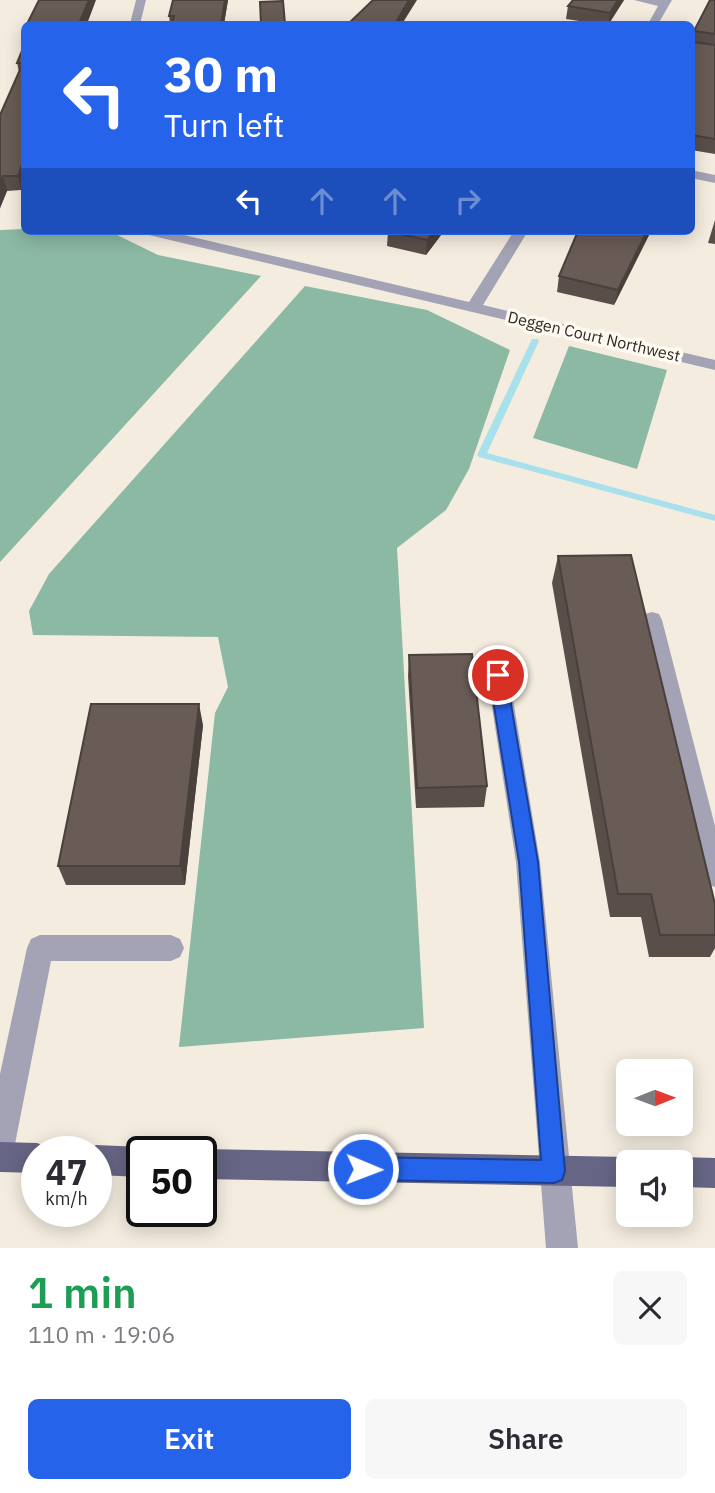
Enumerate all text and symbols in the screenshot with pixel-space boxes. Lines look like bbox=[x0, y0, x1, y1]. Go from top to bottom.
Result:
text: 30 m bbox=[164, 42, 278, 105]
icon: left bbox=[49, 49, 140, 140]
text: Turn left bbox=[164, 104, 284, 146]
icon: left bbox=[230, 182, 268, 220]
icon: ahead bbox=[303, 182, 341, 220]
icon: ahead bbox=[376, 182, 414, 220]
icon: right bbox=[449, 182, 487, 220]
street label: Deggen Court Northwest bbox=[506, 306, 682, 366]
pin bbox=[468, 645, 528, 705]
icon: arrive bbox=[479, 656, 517, 694]
north arrow bbox=[616, 1059, 693, 1136]
map controls bbox=[616, 1059, 693, 1227]
position arrow bbox=[326, 1132, 400, 1206]
speed limit sign: 50 bbox=[126, 1136, 217, 1227]
text: 47 bbox=[45, 1149, 88, 1195]
button: sound bbox=[616, 1150, 693, 1227]
text: km/h bbox=[45, 1187, 88, 1210]
text: 1 min bbox=[28, 1265, 137, 1320]
button: close bbox=[613, 1271, 687, 1345]
text: 110 m · 19:06 bbox=[28, 1319, 175, 1349]
button: Exit bbox=[28, 1399, 351, 1479]
button: Share bbox=[365, 1399, 687, 1479]

